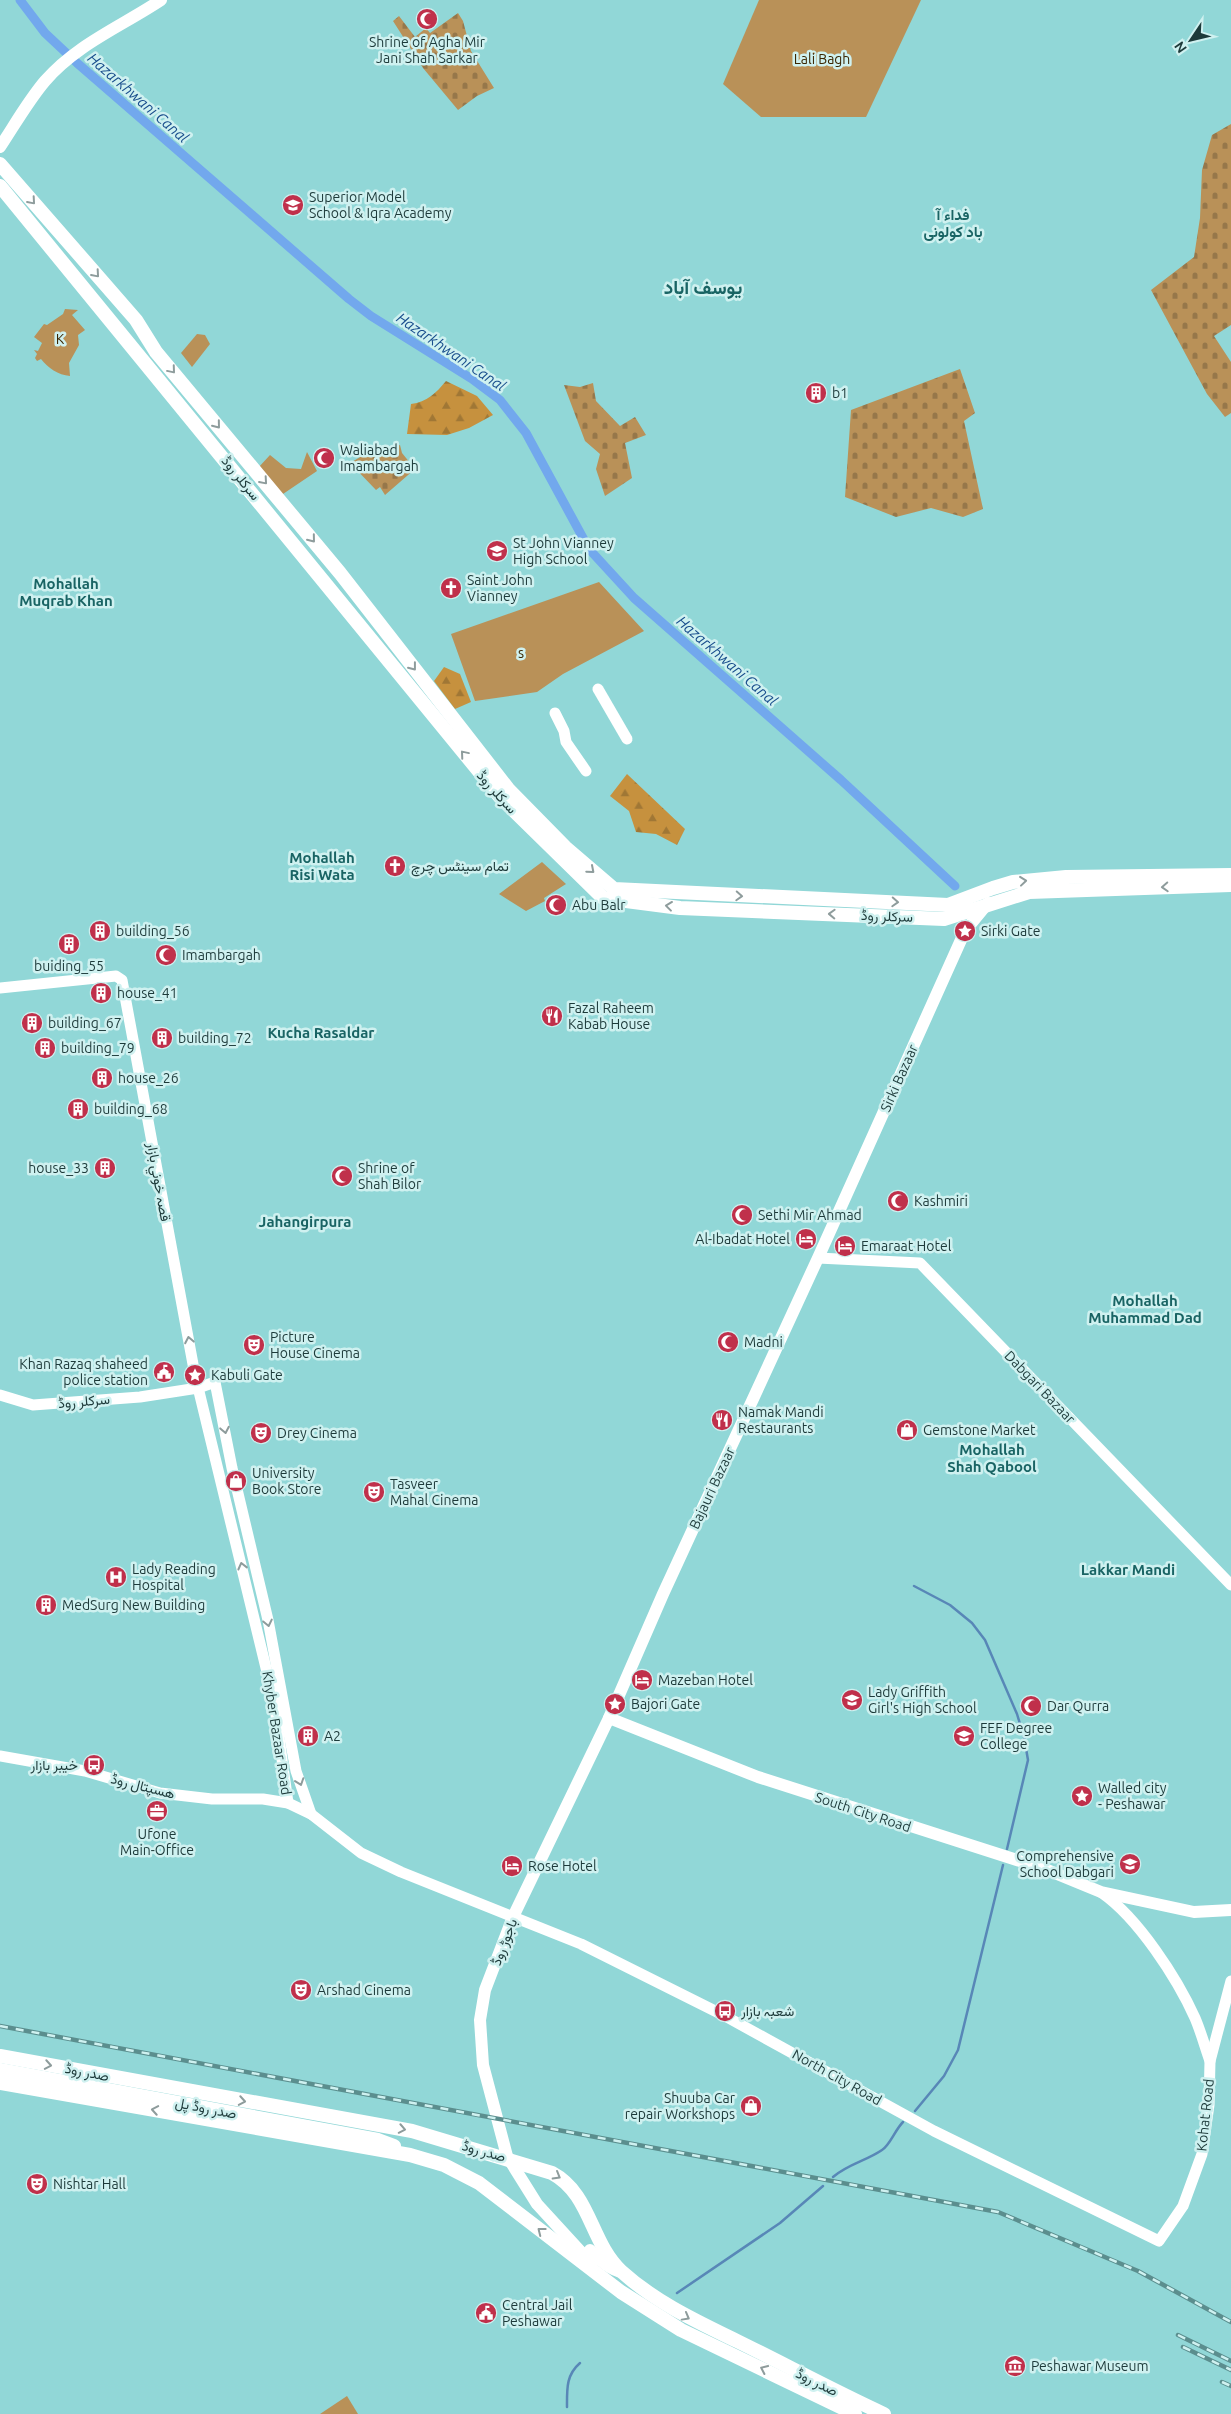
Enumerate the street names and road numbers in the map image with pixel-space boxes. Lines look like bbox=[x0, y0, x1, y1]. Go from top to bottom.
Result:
street label: سرکلر روڈ bbox=[218, 453, 264, 504]
street label: سرکلر روڈ bbox=[473, 767, 520, 817]
street label: سرکلر روڈ bbox=[861, 907, 913, 926]
street label: Sirki Bazaar bbox=[877, 1041, 921, 1114]
street label: قصہ خوني بازار bbox=[140, 1140, 174, 1223]
street label: Dabgari Bazaar bbox=[1001, 1347, 1079, 1427]
street label: سرکلر روڈ bbox=[57, 1391, 111, 1412]
street label: Bajauri Bazaar bbox=[686, 1444, 738, 1532]
street label: Khyber Bazaar Road bbox=[259, 1670, 295, 1796]
street label: ھسپتال روڈ bbox=[109, 1770, 177, 1804]
street label: South City Road bbox=[813, 1789, 913, 1835]
street label: باجوڑ روڈ bbox=[488, 1916, 521, 1968]
street label: North City Road bbox=[789, 2046, 885, 2108]
street label: صدر روڈ bbox=[63, 2060, 111, 2085]
street label: Kohat Road bbox=[1193, 2078, 1217, 2152]
street label: صدر روڈ پل bbox=[174, 2094, 238, 2124]
street label: صدر روڈ bbox=[460, 2137, 508, 2166]
street label: صدر روڈ bbox=[793, 2365, 841, 2400]

